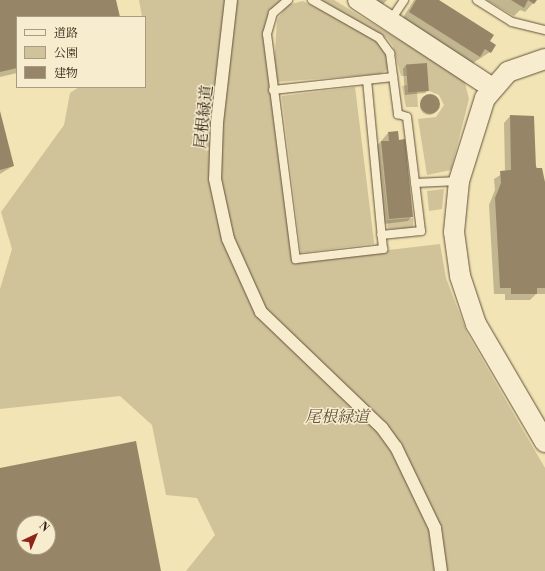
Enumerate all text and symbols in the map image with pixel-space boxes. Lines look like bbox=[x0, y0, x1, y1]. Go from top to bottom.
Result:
legend bbox=[16, 16, 146, 88]
text: 道路 bbox=[54, 26, 78, 41]
text: 公園 bbox=[54, 46, 78, 61]
text: 建物 bbox=[54, 66, 78, 81]
street label: 尾根緑道 bbox=[191, 84, 217, 150]
park label: 尾根緑道 bbox=[305, 407, 369, 427]
north arrow bbox=[16, 515, 56, 555]
text: N bbox=[36, 519, 52, 535]

